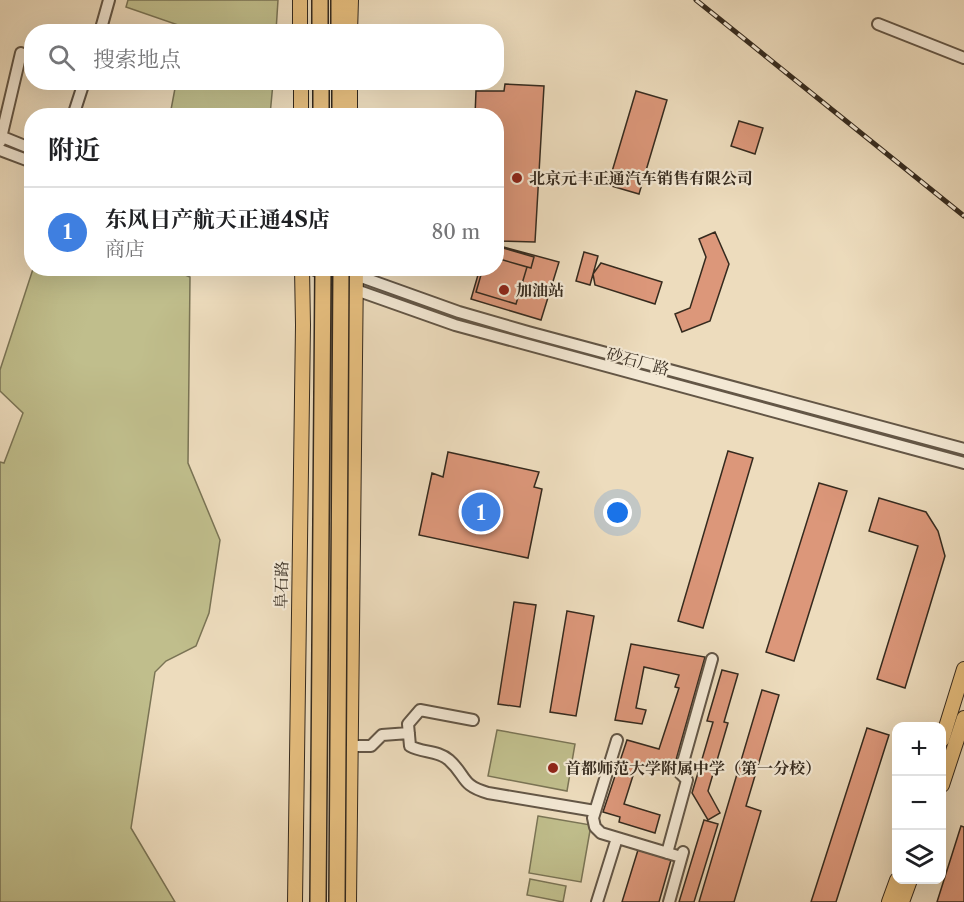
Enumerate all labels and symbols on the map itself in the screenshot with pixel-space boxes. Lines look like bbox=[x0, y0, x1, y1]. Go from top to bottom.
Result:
place label: 北京元丰正通汽车销售有限公司 bbox=[529, 168, 753, 188]
marker: 北京元丰正通汽车销售有限公司 bbox=[510, 171, 524, 185]
place label: 加油站 bbox=[516, 280, 564, 300]
marker: 加油站 bbox=[497, 283, 511, 297]
street label: 砂石厂路 bbox=[604, 343, 672, 379]
pin: 1 bbox=[462, 490, 500, 534]
your location bbox=[603, 498, 632, 527]
street label: 阜石路 bbox=[271, 561, 291, 609]
place label: 首都师范大学附属中学（第一分校） bbox=[565, 758, 821, 778]
marker: 首都师范大学附属中学（第一分校） bbox=[546, 761, 560, 775]

